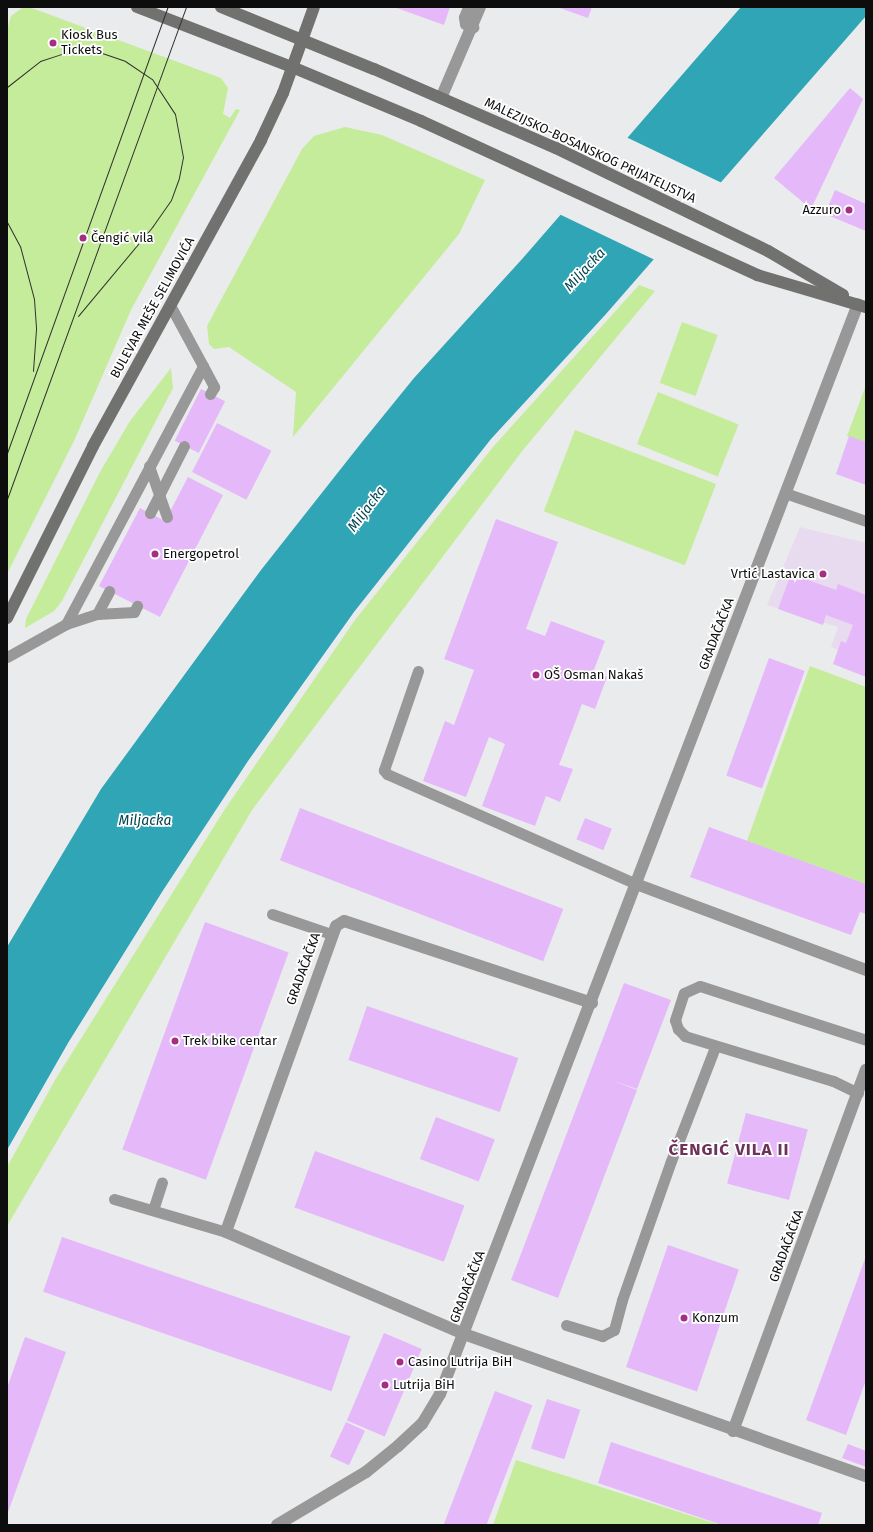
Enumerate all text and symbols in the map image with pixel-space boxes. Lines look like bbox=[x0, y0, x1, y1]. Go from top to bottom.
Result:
place label: Kiosk Bus Tickets bbox=[61, 28, 118, 59]
marker: Kiosk Bus Tickets bbox=[48, 38, 58, 48]
street label: MALEZIJSKO-BOSANSKOG PRIJATELJSTVA bbox=[482, 95, 698, 207]
place label: Azzuro bbox=[803, 202, 841, 218]
marker: Azzuro bbox=[844, 205, 854, 215]
place label: Čengić vila bbox=[91, 230, 154, 246]
marker: Čengić vila bbox=[78, 233, 88, 243]
street label: BULEVAR MEŠE SELIMOVIĆA bbox=[108, 235, 198, 381]
water label: Miljacka bbox=[561, 245, 609, 295]
water label: Miljacka bbox=[344, 483, 390, 535]
place label: Energopetrol bbox=[163, 546, 239, 562]
marker: Energopetrol bbox=[150, 549, 160, 559]
place label: Vrtić Lastavica bbox=[731, 566, 815, 582]
marker: Vrtić Lastavica bbox=[818, 569, 828, 579]
street label: GRADAČAČKA bbox=[696, 596, 738, 672]
place label: OŠ Osman Nakaš bbox=[544, 667, 643, 683]
marker: OŠ Osman Nakaš bbox=[531, 670, 541, 680]
water label: Miljacka bbox=[119, 813, 171, 829]
street label: GRADAČAČKA bbox=[284, 931, 324, 1007]
place label: Trek bike centar bbox=[183, 1033, 277, 1049]
marker: Trek bike centar bbox=[170, 1036, 180, 1046]
district label: ČENGIĆ VILA II bbox=[668, 1140, 790, 1160]
street label: GRADAČAČKA bbox=[767, 1208, 807, 1284]
street label: GRADAČAČKA bbox=[447, 1249, 489, 1325]
place label: Konzum bbox=[692, 1310, 739, 1326]
marker: Konzum bbox=[679, 1313, 689, 1323]
place label: Casino Lutrija BiH bbox=[408, 1354, 512, 1370]
marker: Casino Lutrija BiH bbox=[395, 1357, 405, 1367]
place label: Lutrija BiH bbox=[393, 1377, 455, 1393]
marker: Lutrija BiH bbox=[380, 1380, 390, 1390]

